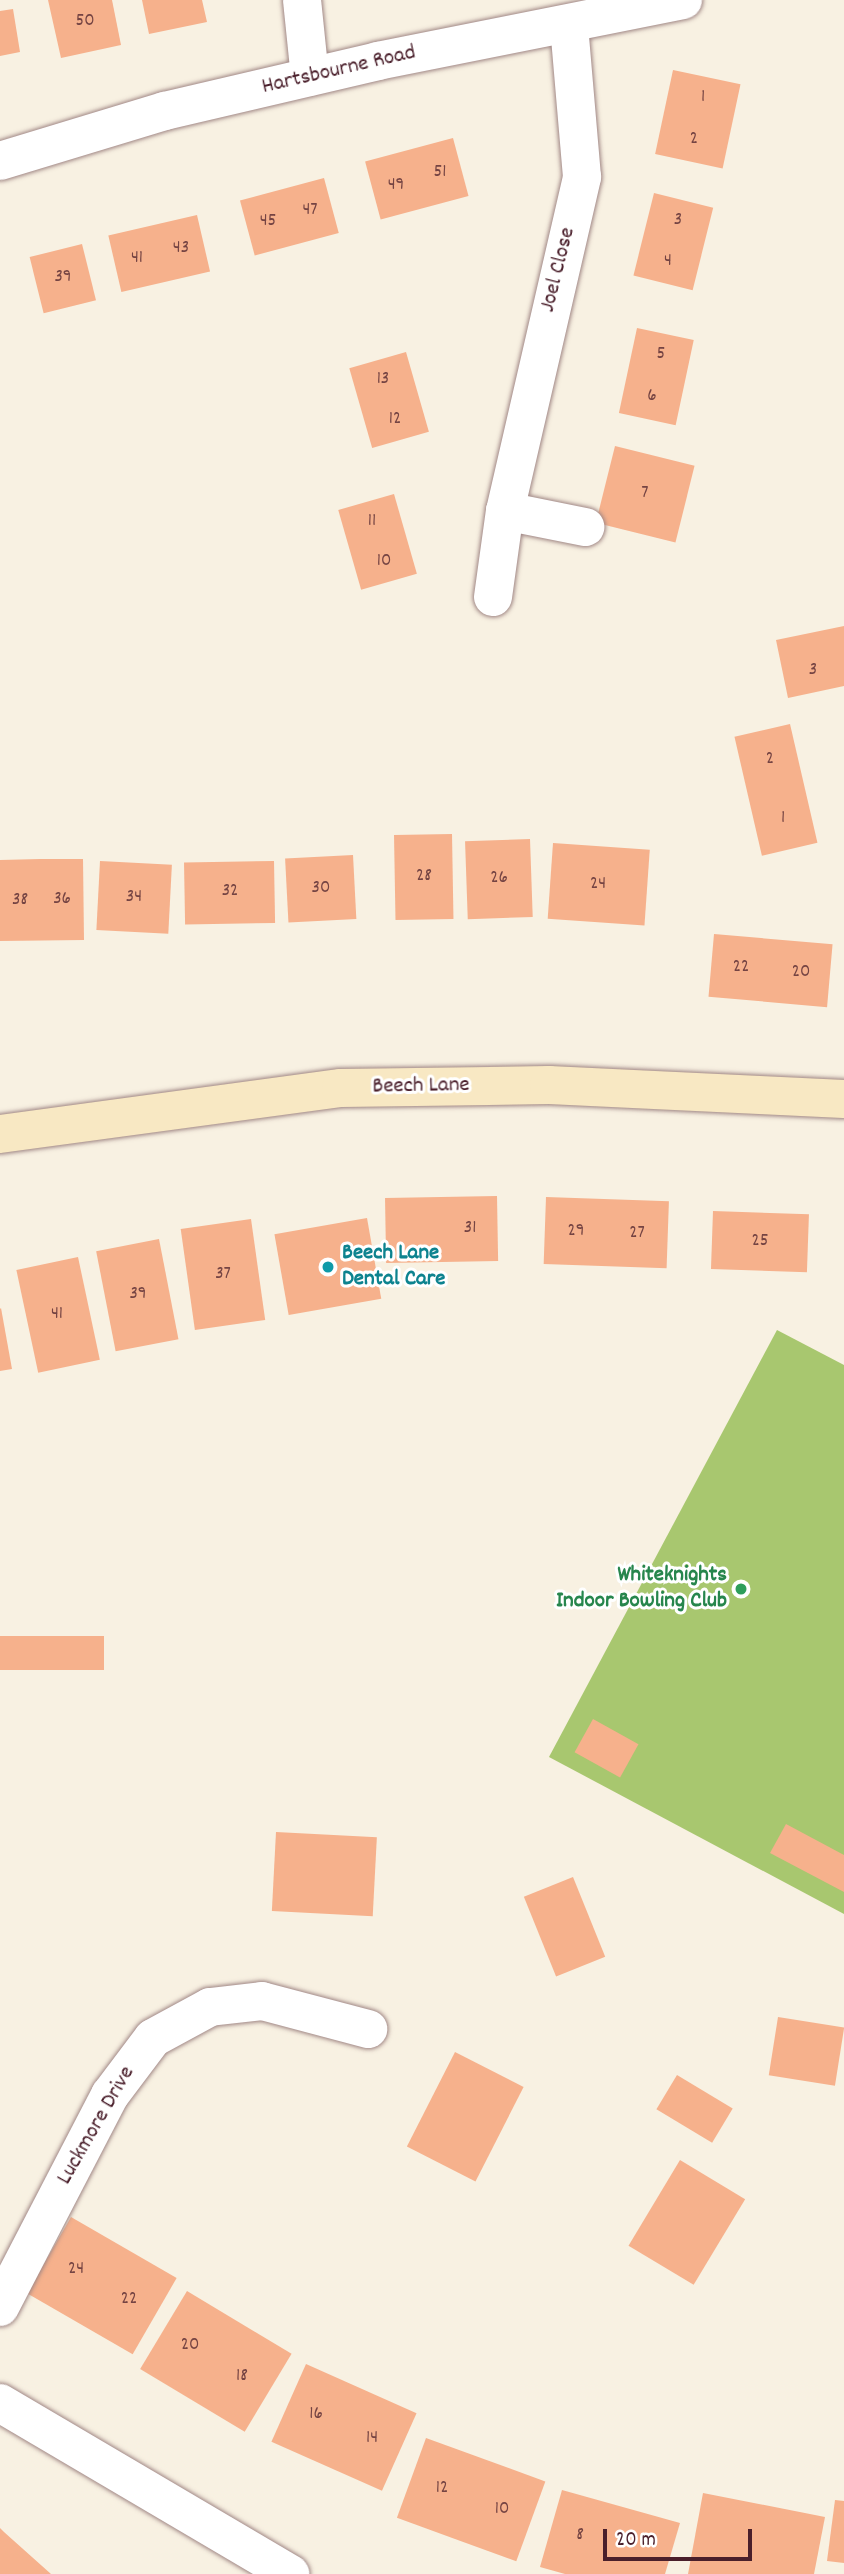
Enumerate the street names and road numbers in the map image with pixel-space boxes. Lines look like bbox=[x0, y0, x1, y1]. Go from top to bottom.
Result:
street label: Hartsbourne Road bbox=[259, 40, 419, 102]
street label: Joel Close bbox=[535, 225, 583, 315]
street label: Beech Lane bbox=[372, 1072, 470, 1102]
street label: Luckmore Drive bbox=[52, 2062, 142, 2190]

